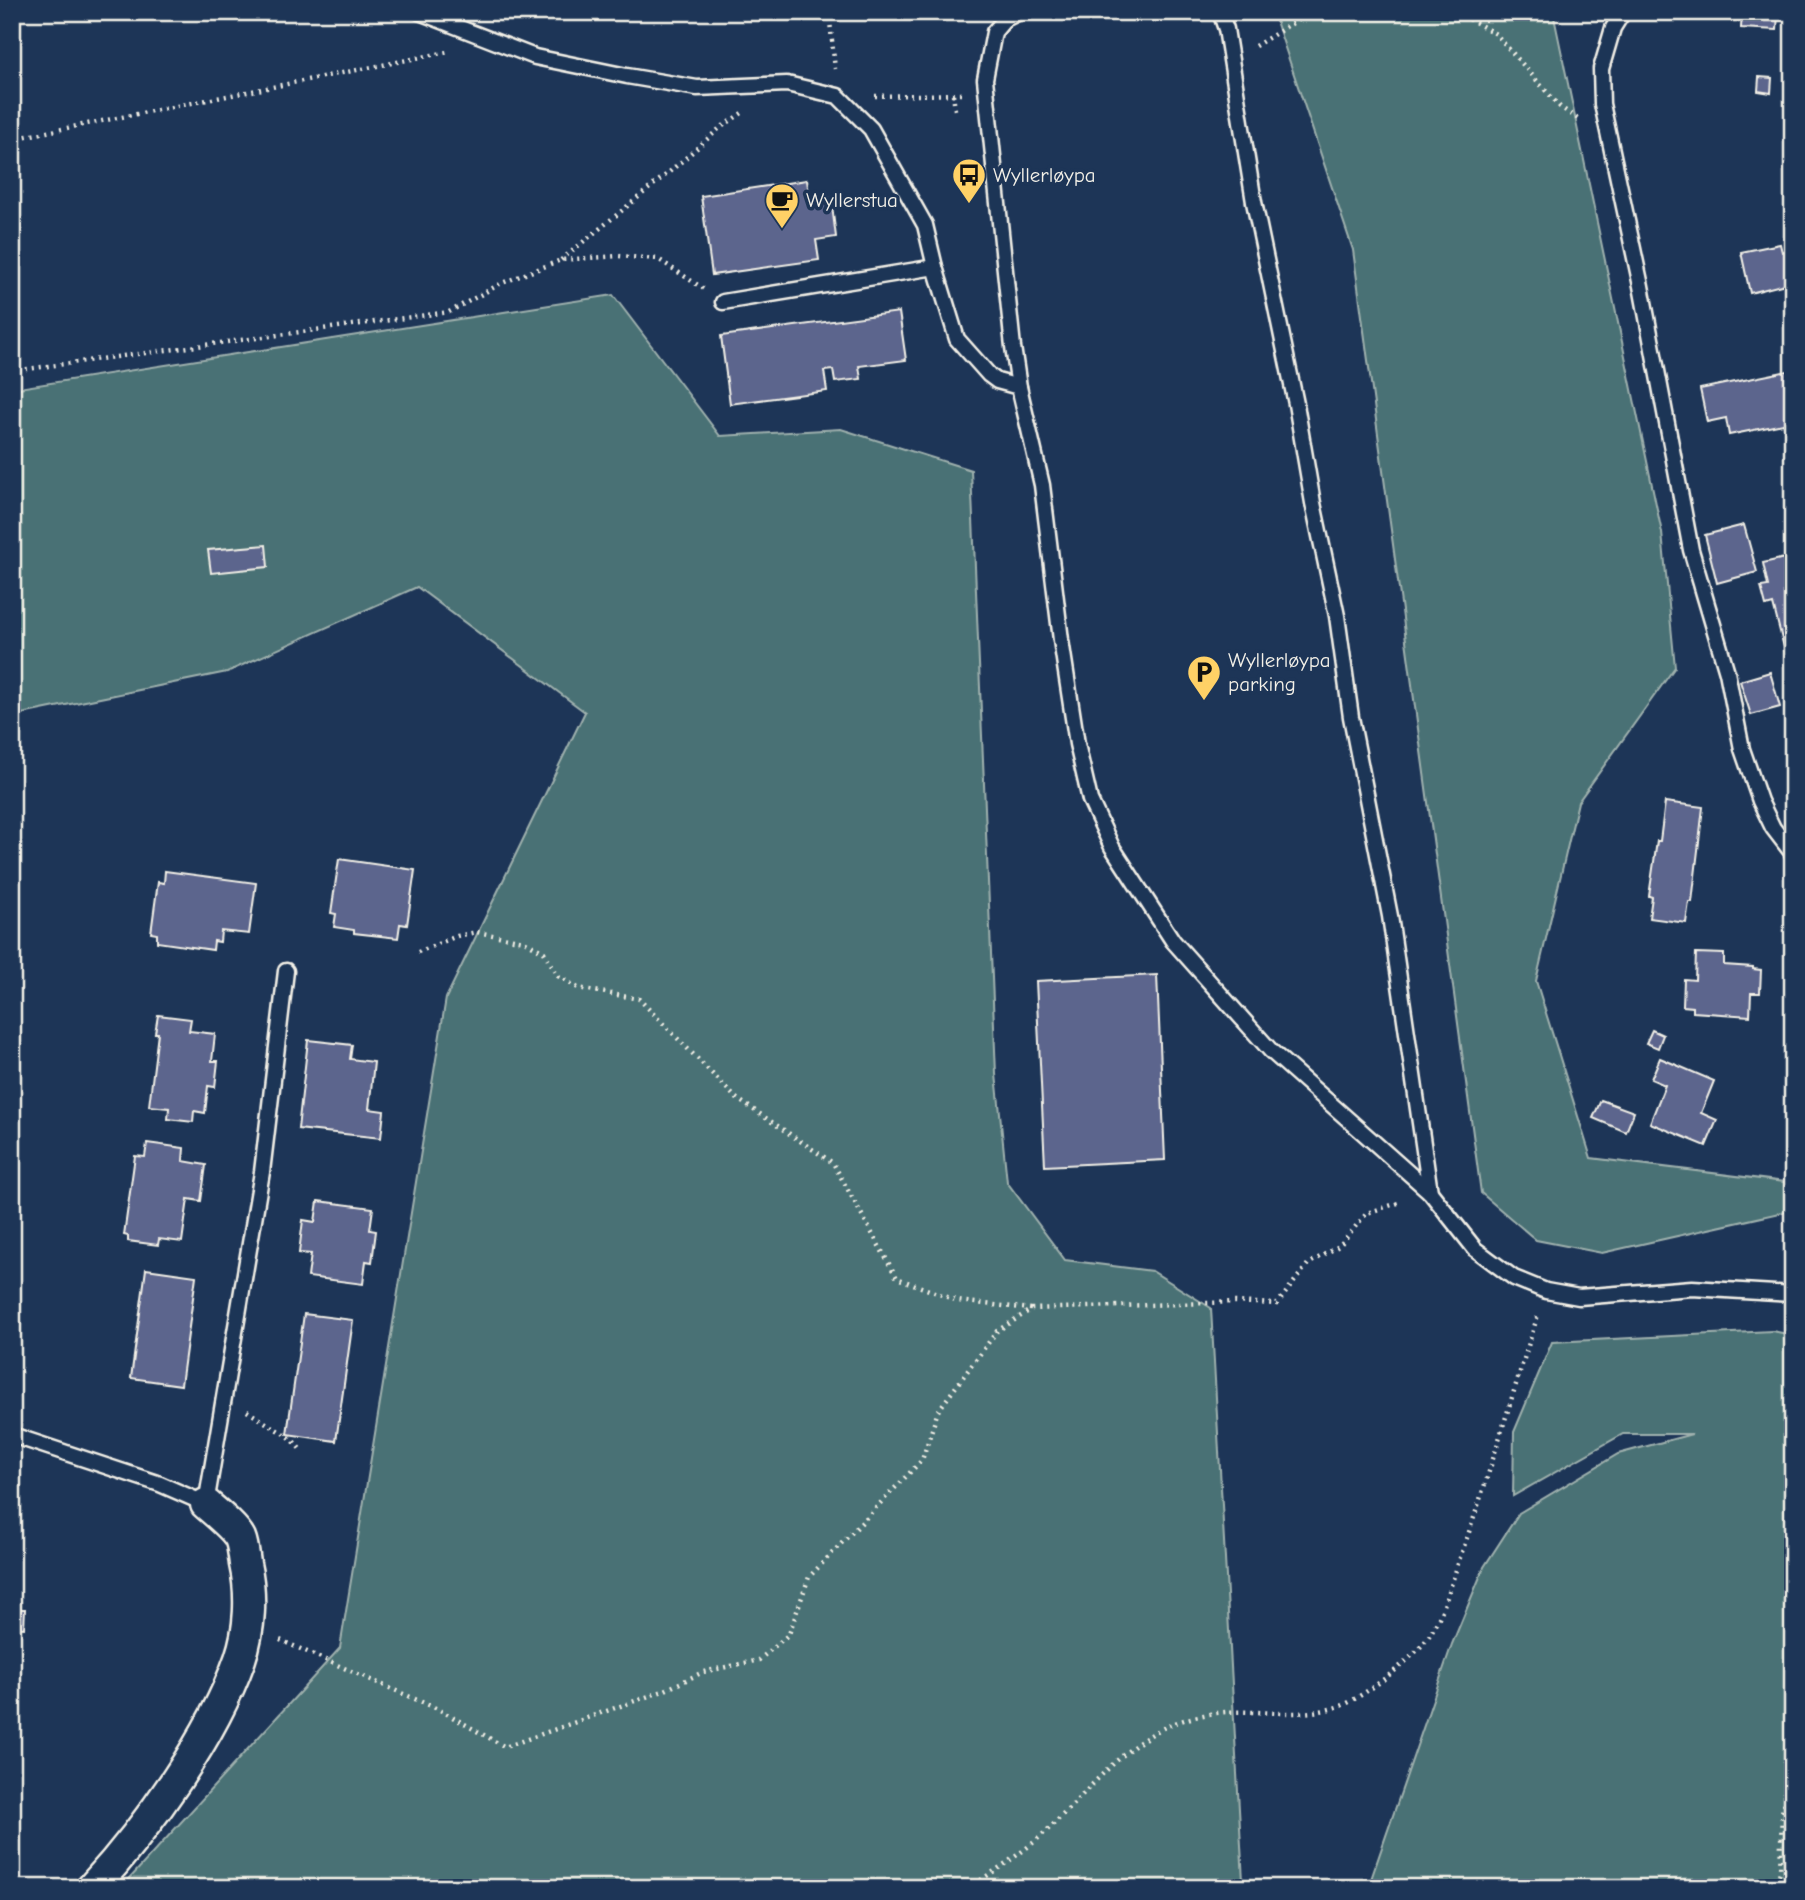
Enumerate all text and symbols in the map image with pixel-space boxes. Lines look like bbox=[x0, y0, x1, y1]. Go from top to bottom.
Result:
bus stop icon: Wyllerløypa bbox=[950, 156, 988, 205]
place label: Wyllerløypa bbox=[993, 163, 1096, 187]
cafe icon: Wyllerstua bbox=[763, 181, 801, 230]
place label: Wyllerstua bbox=[806, 188, 898, 212]
place label: Wyllerløypa parking bbox=[1228, 648, 1331, 696]
parking icon: Wyllerløypa parking bbox=[1185, 653, 1223, 702]

